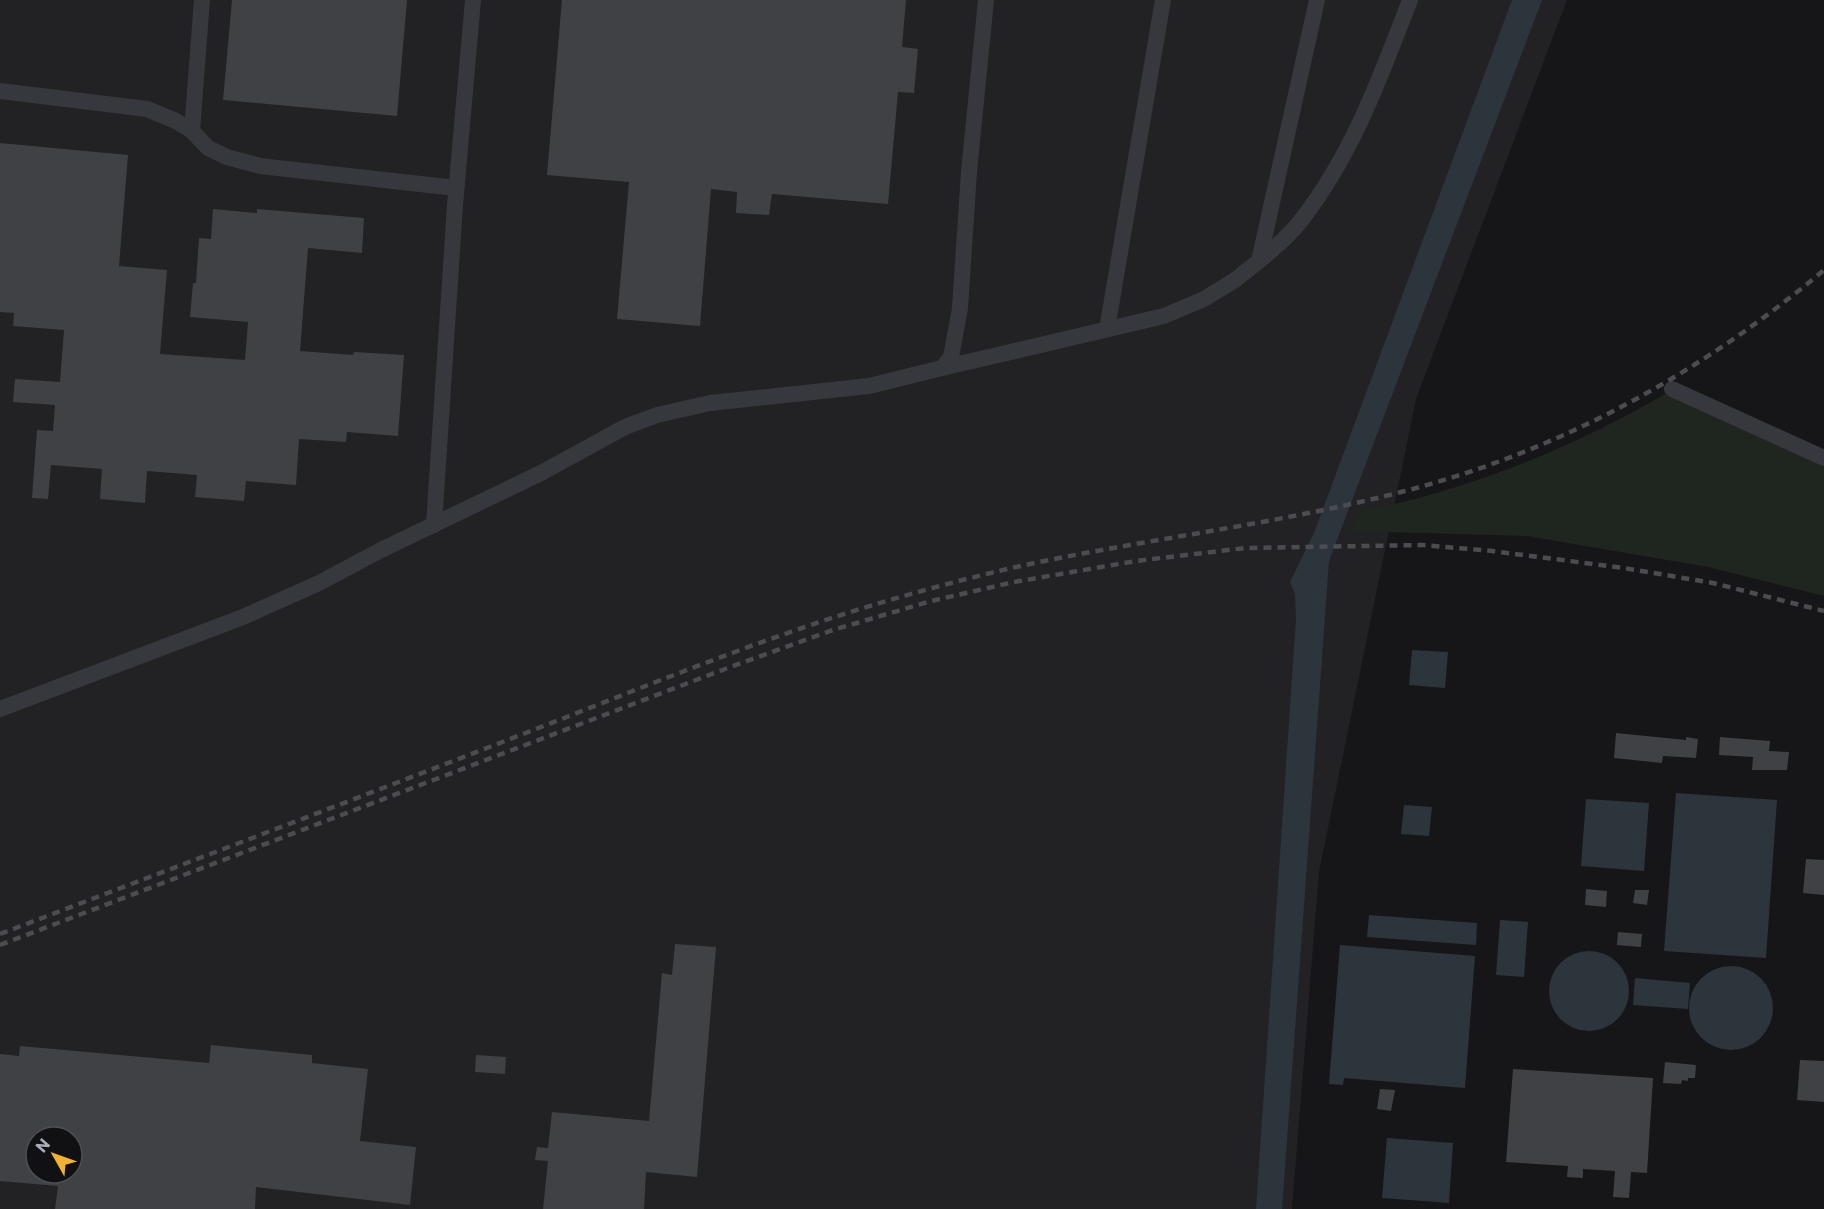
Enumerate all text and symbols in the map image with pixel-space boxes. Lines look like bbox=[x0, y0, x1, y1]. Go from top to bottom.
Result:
north arrow bbox=[24, 1125, 84, 1185]
text: N bbox=[31, 1134, 53, 1156]

